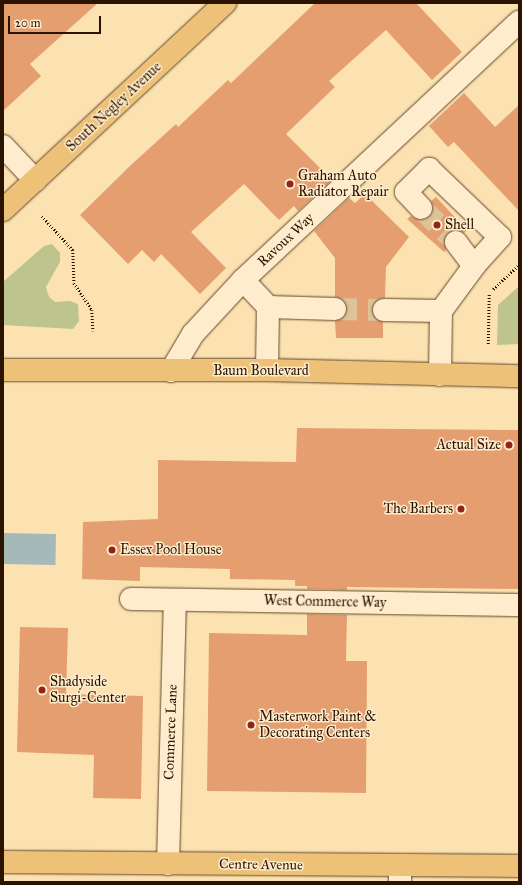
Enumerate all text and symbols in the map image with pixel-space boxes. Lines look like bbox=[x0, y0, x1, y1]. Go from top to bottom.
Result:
scale bar bbox=[10, 8, 103, 34]
text: 20 m bbox=[15, 16, 41, 30]
street label: South Negley Avenue bbox=[63, 59, 165, 155]
place label: Graham Auto Radiator Repair bbox=[298, 168, 389, 200]
marker: Graham Auto Radiator Repair bbox=[285, 179, 295, 189]
street label: Ravoux Way bbox=[254, 210, 318, 270]
place label: Shell bbox=[445, 217, 474, 233]
marker: Shell bbox=[432, 220, 442, 230]
street label: Baum Boulevard bbox=[213, 363, 309, 379]
place label: Actual Size bbox=[436, 437, 501, 453]
marker: Actual Size bbox=[504, 440, 514, 450]
place label: The Barbers bbox=[383, 501, 453, 517]
marker: The Barbers bbox=[456, 504, 466, 514]
place label: Essex Pool House bbox=[120, 542, 222, 558]
marker: Essex Pool House bbox=[107, 545, 117, 555]
street label: West Commerce Way bbox=[264, 593, 386, 611]
place label: Shadyside Surgi-Center bbox=[50, 674, 126, 706]
street label: Commerce Lane bbox=[161, 684, 181, 780]
marker: Shadyside Surgi-Center bbox=[37, 685, 47, 695]
place label: Masterwork Paint & Decorating Centers bbox=[259, 709, 376, 742]
marker: Masterwork Paint & Decorating Centers bbox=[246, 720, 256, 730]
street label: Centre Avenue bbox=[219, 856, 303, 874]

